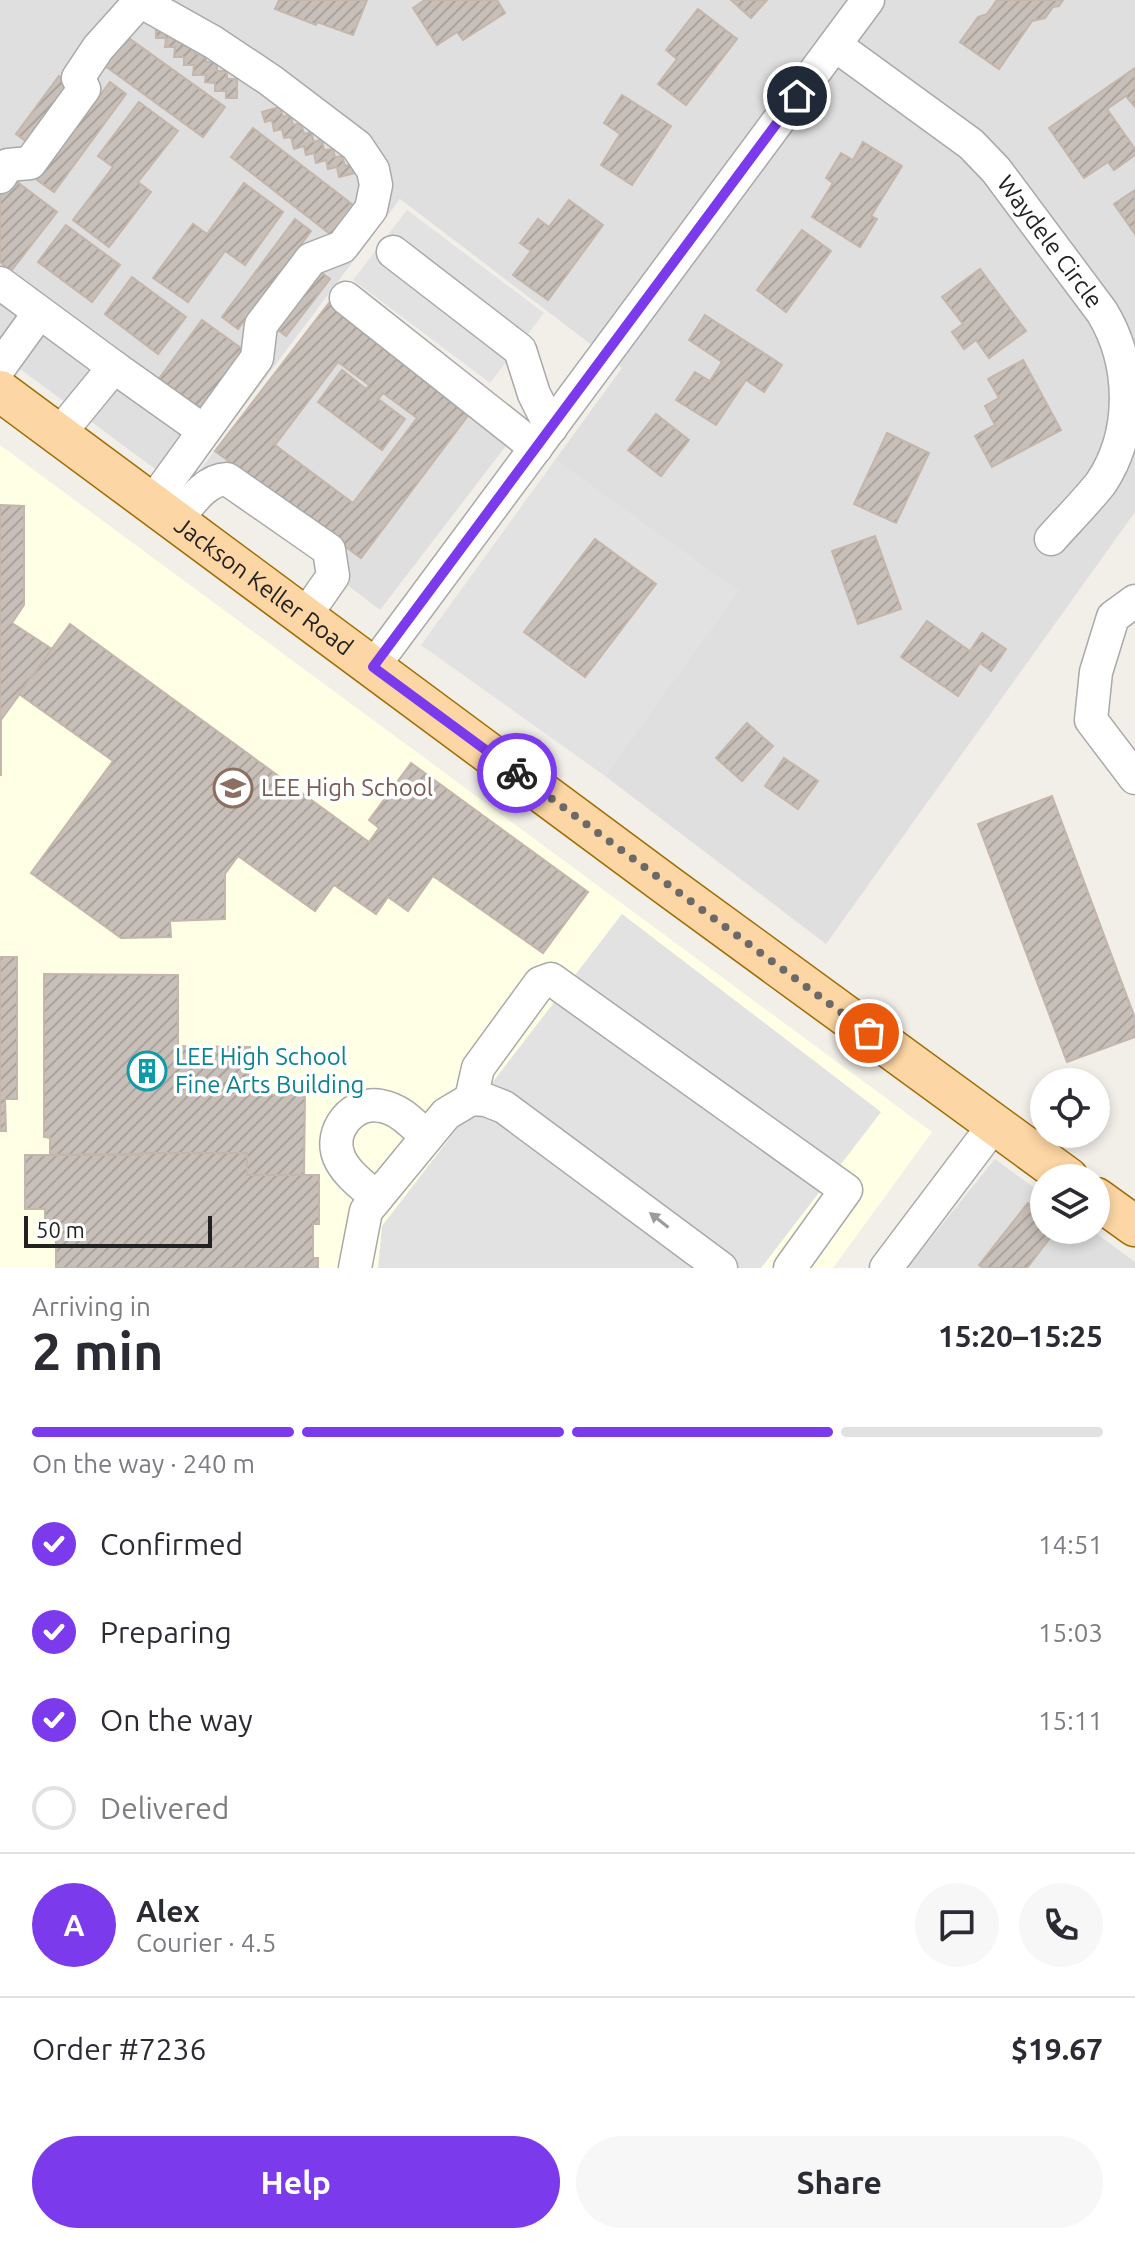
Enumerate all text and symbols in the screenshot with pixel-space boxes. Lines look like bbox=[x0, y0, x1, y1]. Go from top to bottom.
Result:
pin bbox=[763, 62, 831, 130]
icon: home bbox=[775, 74, 819, 118]
street label: Waydele Circle bbox=[992, 170, 1108, 313]
street label: Jackson Keller Road bbox=[170, 511, 358, 661]
courier bbox=[477, 733, 557, 813]
icon: bike bbox=[495, 751, 539, 795]
school or university icon: LEE High School bbox=[212, 767, 254, 809]
place label: LEE High School bbox=[261, 774, 433, 801]
pin bbox=[835, 999, 903, 1067]
icon: bag bbox=[847, 1011, 891, 1055]
place label: LEE High School Fine Arts Building bbox=[175, 1043, 364, 1098]
building icon: LEE High School Fine Arts Building bbox=[126, 1050, 168, 1092]
map controls bbox=[1030, 1068, 1110, 1244]
button: locate bbox=[1030, 1068, 1110, 1148]
button: layers bbox=[1030, 1164, 1110, 1244]
scale bar bbox=[24, 1212, 212, 1248]
one-way arrow bbox=[649, 1213, 670, 1229]
text: 50 m bbox=[36, 1217, 85, 1242]
text: Arriving in bbox=[32, 1292, 151, 1321]
text: 15:20–15:25 bbox=[938, 1319, 1103, 1353]
text: 2 min bbox=[32, 1322, 163, 1380]
text: On the way · 240 m bbox=[32, 1449, 255, 1478]
icon: check bbox=[32, 1522, 76, 1566]
text: Confirmed bbox=[100, 1527, 243, 1561]
text: 14:51 bbox=[1038, 1530, 1103, 1559]
icon: check bbox=[32, 1610, 76, 1654]
text: Preparing bbox=[100, 1615, 232, 1649]
text: 15:03 bbox=[1038, 1618, 1103, 1647]
icon: check bbox=[32, 1698, 76, 1742]
text: On the way bbox=[100, 1703, 253, 1737]
text: 15:11 bbox=[1038, 1706, 1103, 1735]
text: Delivered bbox=[100, 1791, 229, 1825]
button: chat bbox=[915, 1883, 999, 1967]
button: phone bbox=[1019, 1883, 1103, 1967]
text: Alex bbox=[136, 1894, 200, 1928]
text: A bbox=[63, 1908, 85, 1942]
text: Courier · 4.5 bbox=[136, 1928, 276, 1957]
text: Order #7236 bbox=[32, 2032, 206, 2066]
text: $19.67 bbox=[1011, 2032, 1103, 2066]
button: Help bbox=[32, 2136, 560, 2228]
button: Share bbox=[576, 2136, 1103, 2228]

